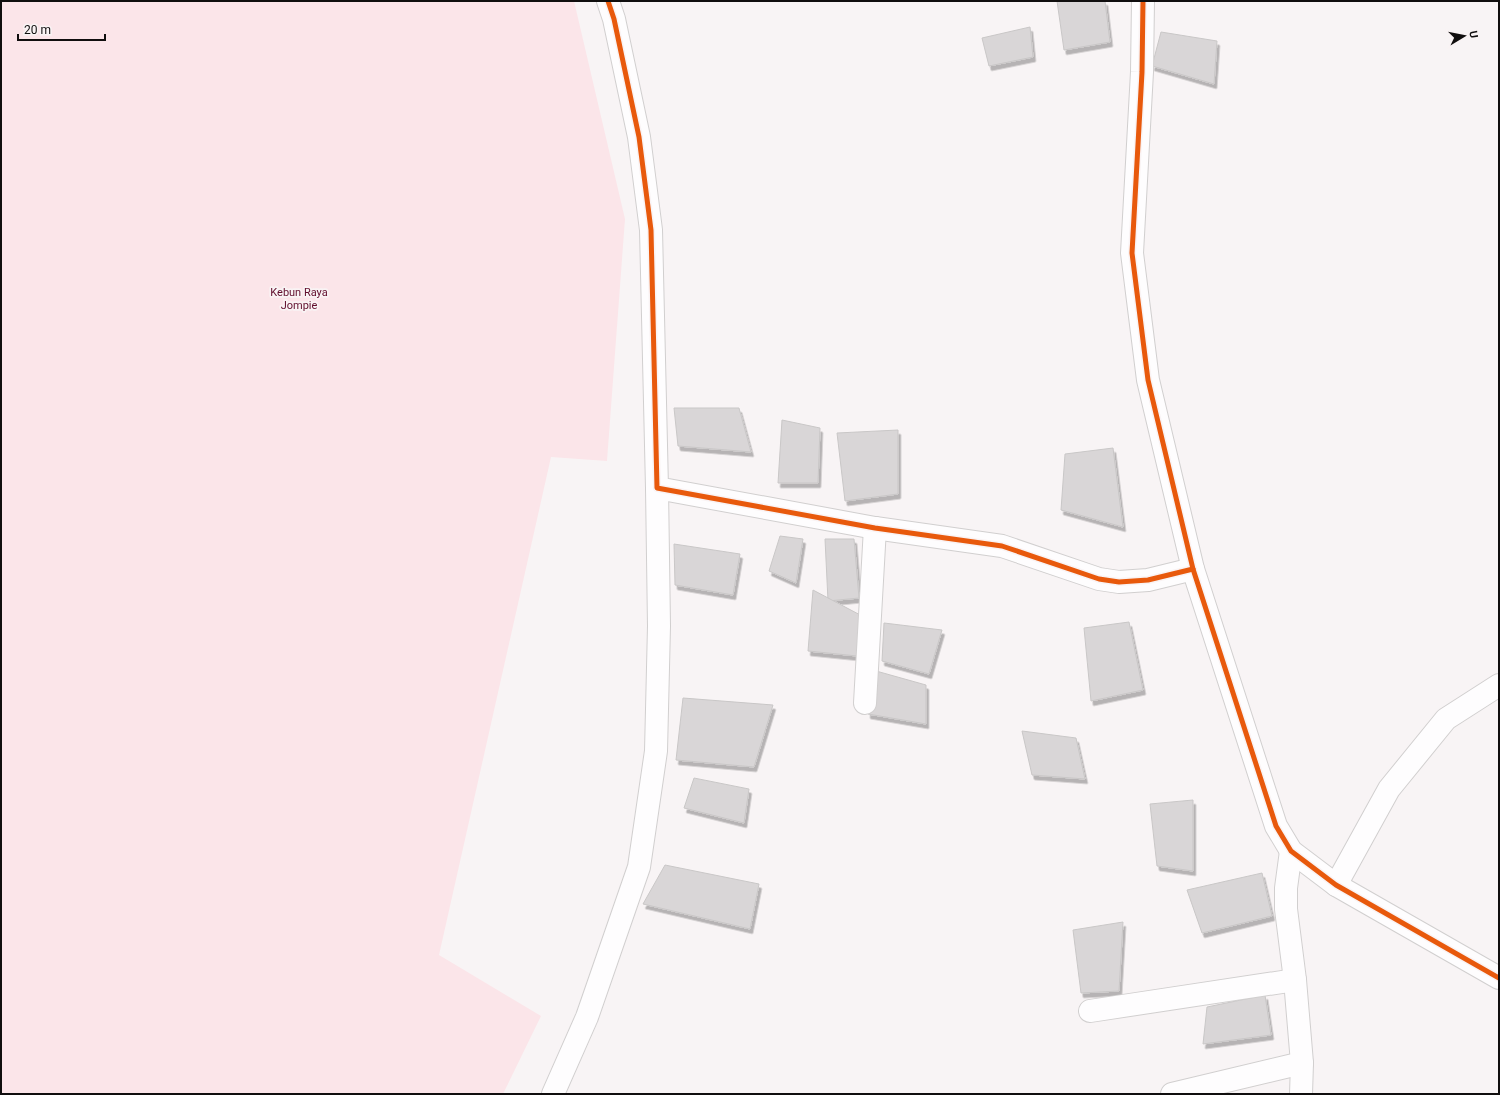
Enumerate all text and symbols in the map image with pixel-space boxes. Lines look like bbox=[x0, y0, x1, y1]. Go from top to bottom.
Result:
scale bar bbox=[18, 16, 105, 42]
north arrow bbox=[1444, 16, 1484, 56]
text: 20 m bbox=[24, 23, 51, 37]
text: U bbox=[1466, 30, 1480, 39]
park label: Kebun Raya Jompie bbox=[270, 286, 328, 312]

